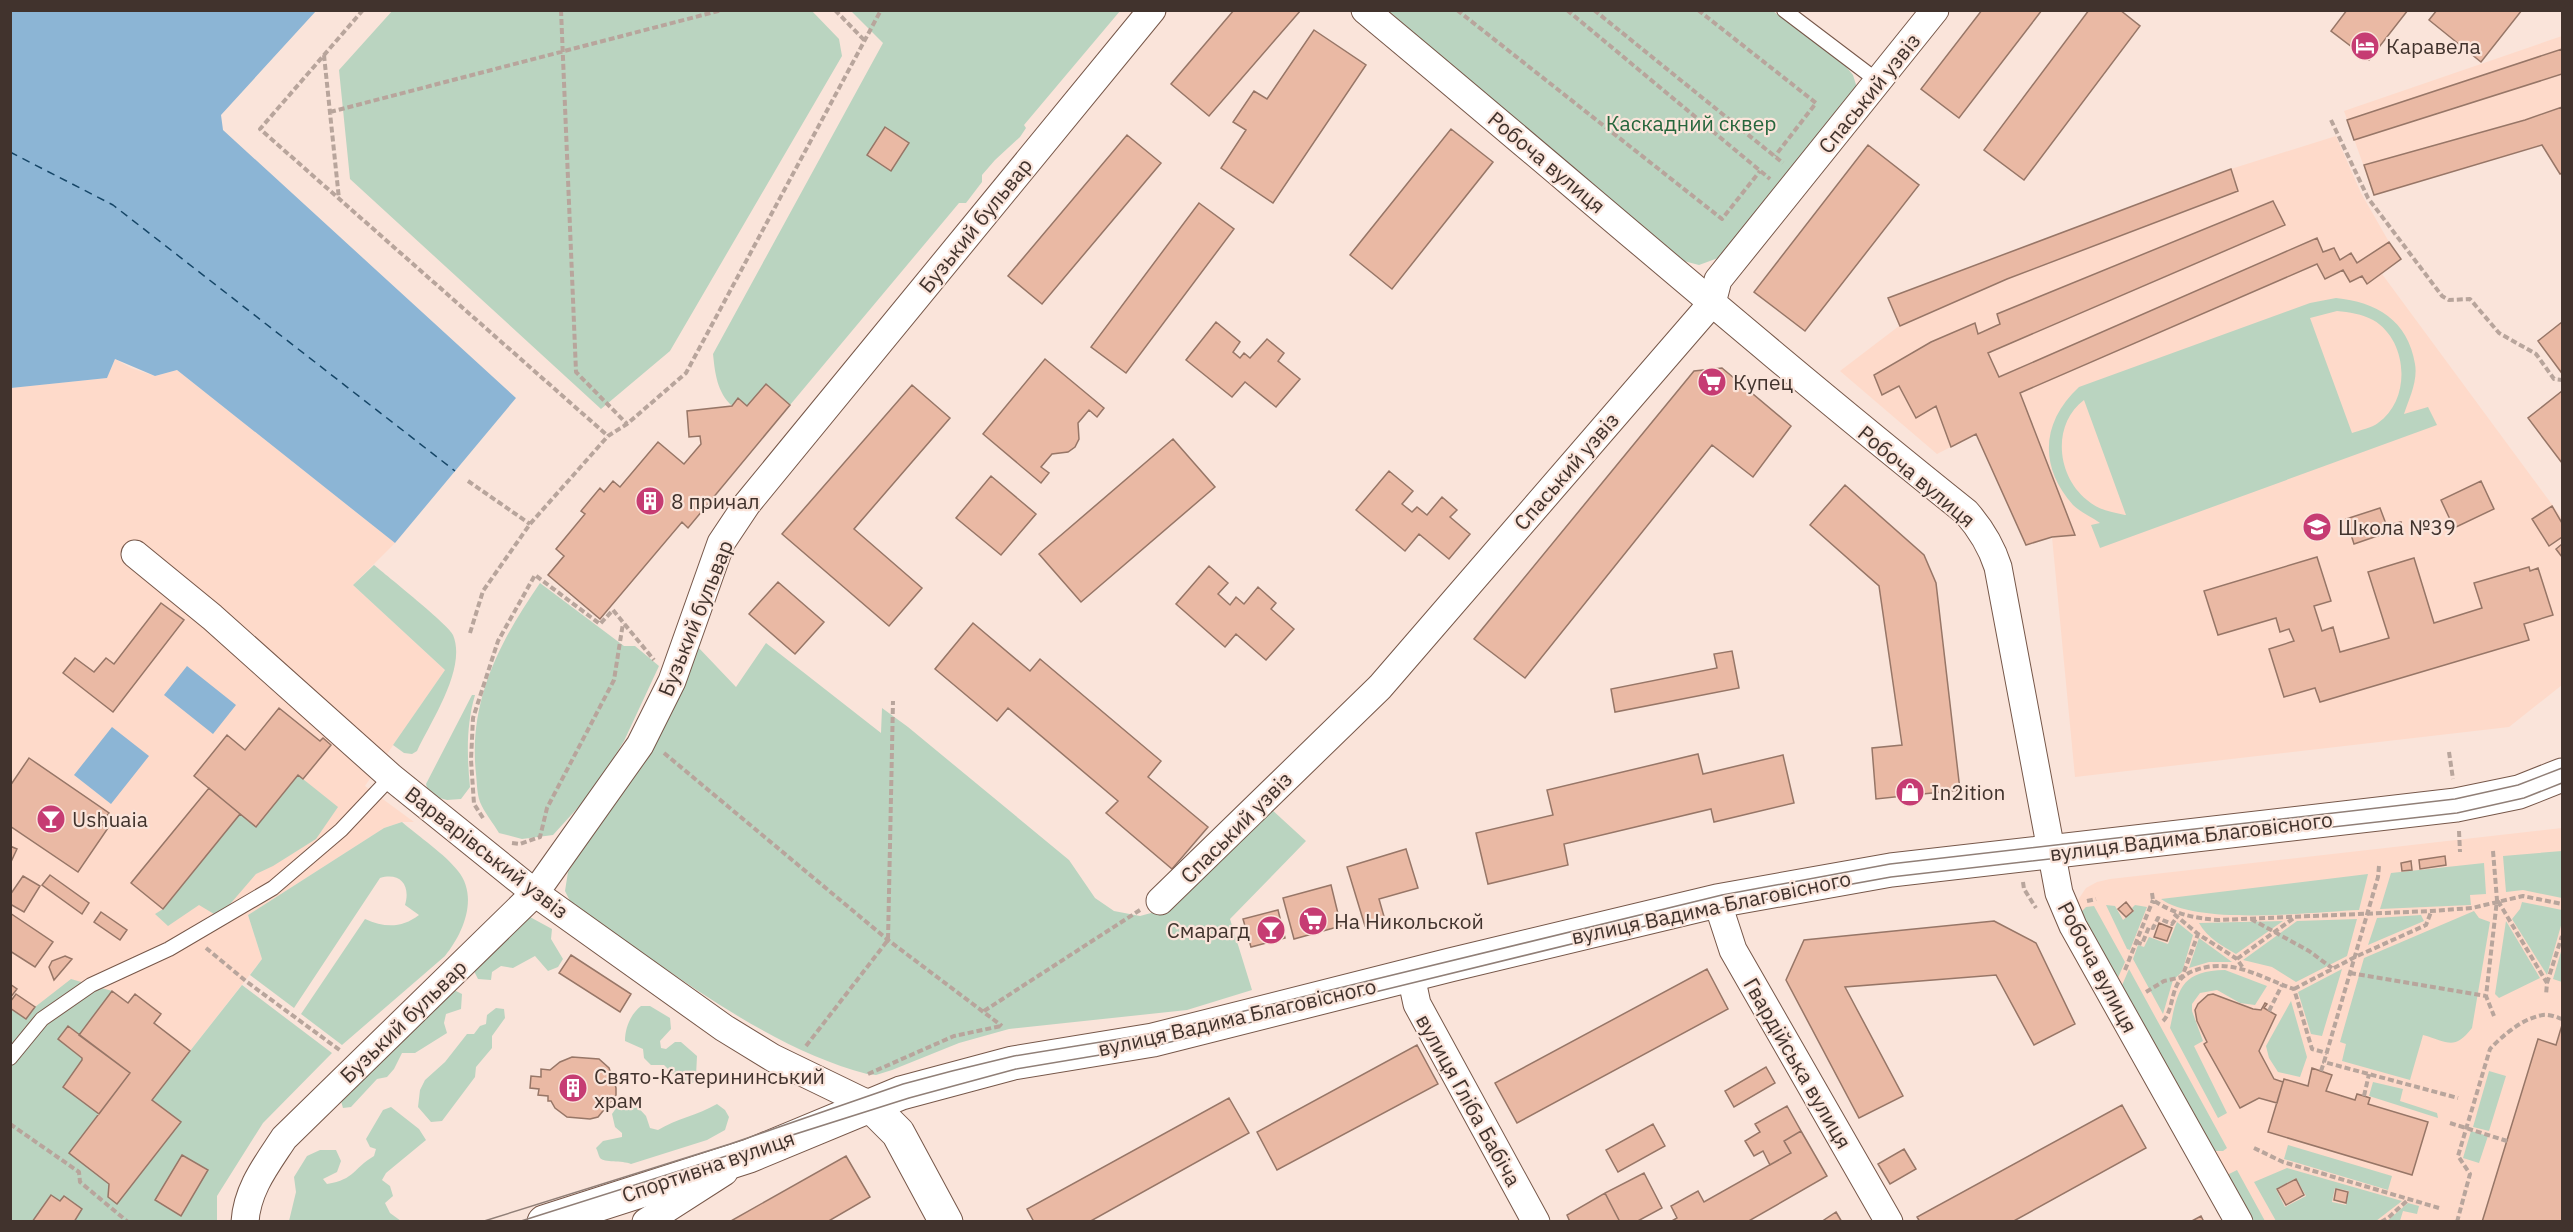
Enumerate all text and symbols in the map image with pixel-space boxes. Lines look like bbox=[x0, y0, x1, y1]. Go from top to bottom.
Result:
street label: Спаський узвіз bbox=[1812, 27, 1926, 159]
hotel icon: Каравела bbox=[2349, 30, 2381, 62]
place label: Каравела bbox=[2386, 32, 2481, 60]
street label: Робоча вулиця bbox=[1482, 105, 1612, 219]
park label: Каскадний сквер bbox=[1606, 109, 1776, 137]
street label: Бузький бульвар bbox=[912, 152, 1038, 298]
supermarket icon: Купец bbox=[1696, 366, 1728, 398]
place label: Купец bbox=[1733, 368, 1793, 396]
street label: Спаський узвіз bbox=[1507, 406, 1625, 536]
street label: Робоча вулиця bbox=[1852, 419, 1982, 533]
building icon: 8 причал bbox=[634, 485, 666, 517]
place label: 8 причал bbox=[671, 487, 760, 515]
school or university icon: Школа №39 bbox=[2301, 511, 2333, 543]
place label: Школа №39 bbox=[2338, 513, 2456, 541]
street label: Бузький бульвар bbox=[651, 536, 739, 700]
street label: Спаський узвіз bbox=[1174, 765, 1298, 889]
shop icon: In2ition bbox=[1894, 776, 1926, 808]
place label: In2ition bbox=[1931, 778, 2006, 806]
street label: Варварівський узвіз bbox=[399, 779, 575, 925]
bar icon: Ushuaia bbox=[35, 803, 67, 835]
place label: Ushuaia bbox=[72, 805, 148, 833]
street label: вулиця Вадима Благовісного bbox=[2048, 805, 2334, 867]
street label: вулиця Вадима Благовісного bbox=[1569, 864, 1853, 950]
street label: Робоча вулиця bbox=[2052, 896, 2144, 1038]
supermarket icon: На Никольской bbox=[1297, 905, 1329, 937]
place label: На Никольской bbox=[1334, 907, 1484, 935]
bar icon: Смарагд bbox=[1255, 914, 1287, 946]
place label: Смарагд bbox=[1167, 916, 1250, 944]
street label: Бузький бульвар bbox=[334, 953, 472, 1089]
street label: вулиця Вадима Благовісного bbox=[1095, 971, 1379, 1063]
street label: Гвардійська вулиця bbox=[1738, 972, 1858, 1154]
street label: вулиця Гліба Бабіча bbox=[1410, 1009, 1528, 1191]
place label: Свято-Катерининський храм bbox=[594, 1062, 825, 1114]
building icon: Свято-Катерининський храм bbox=[557, 1072, 589, 1104]
street label: Спортивна вулиця bbox=[618, 1123, 798, 1209]

